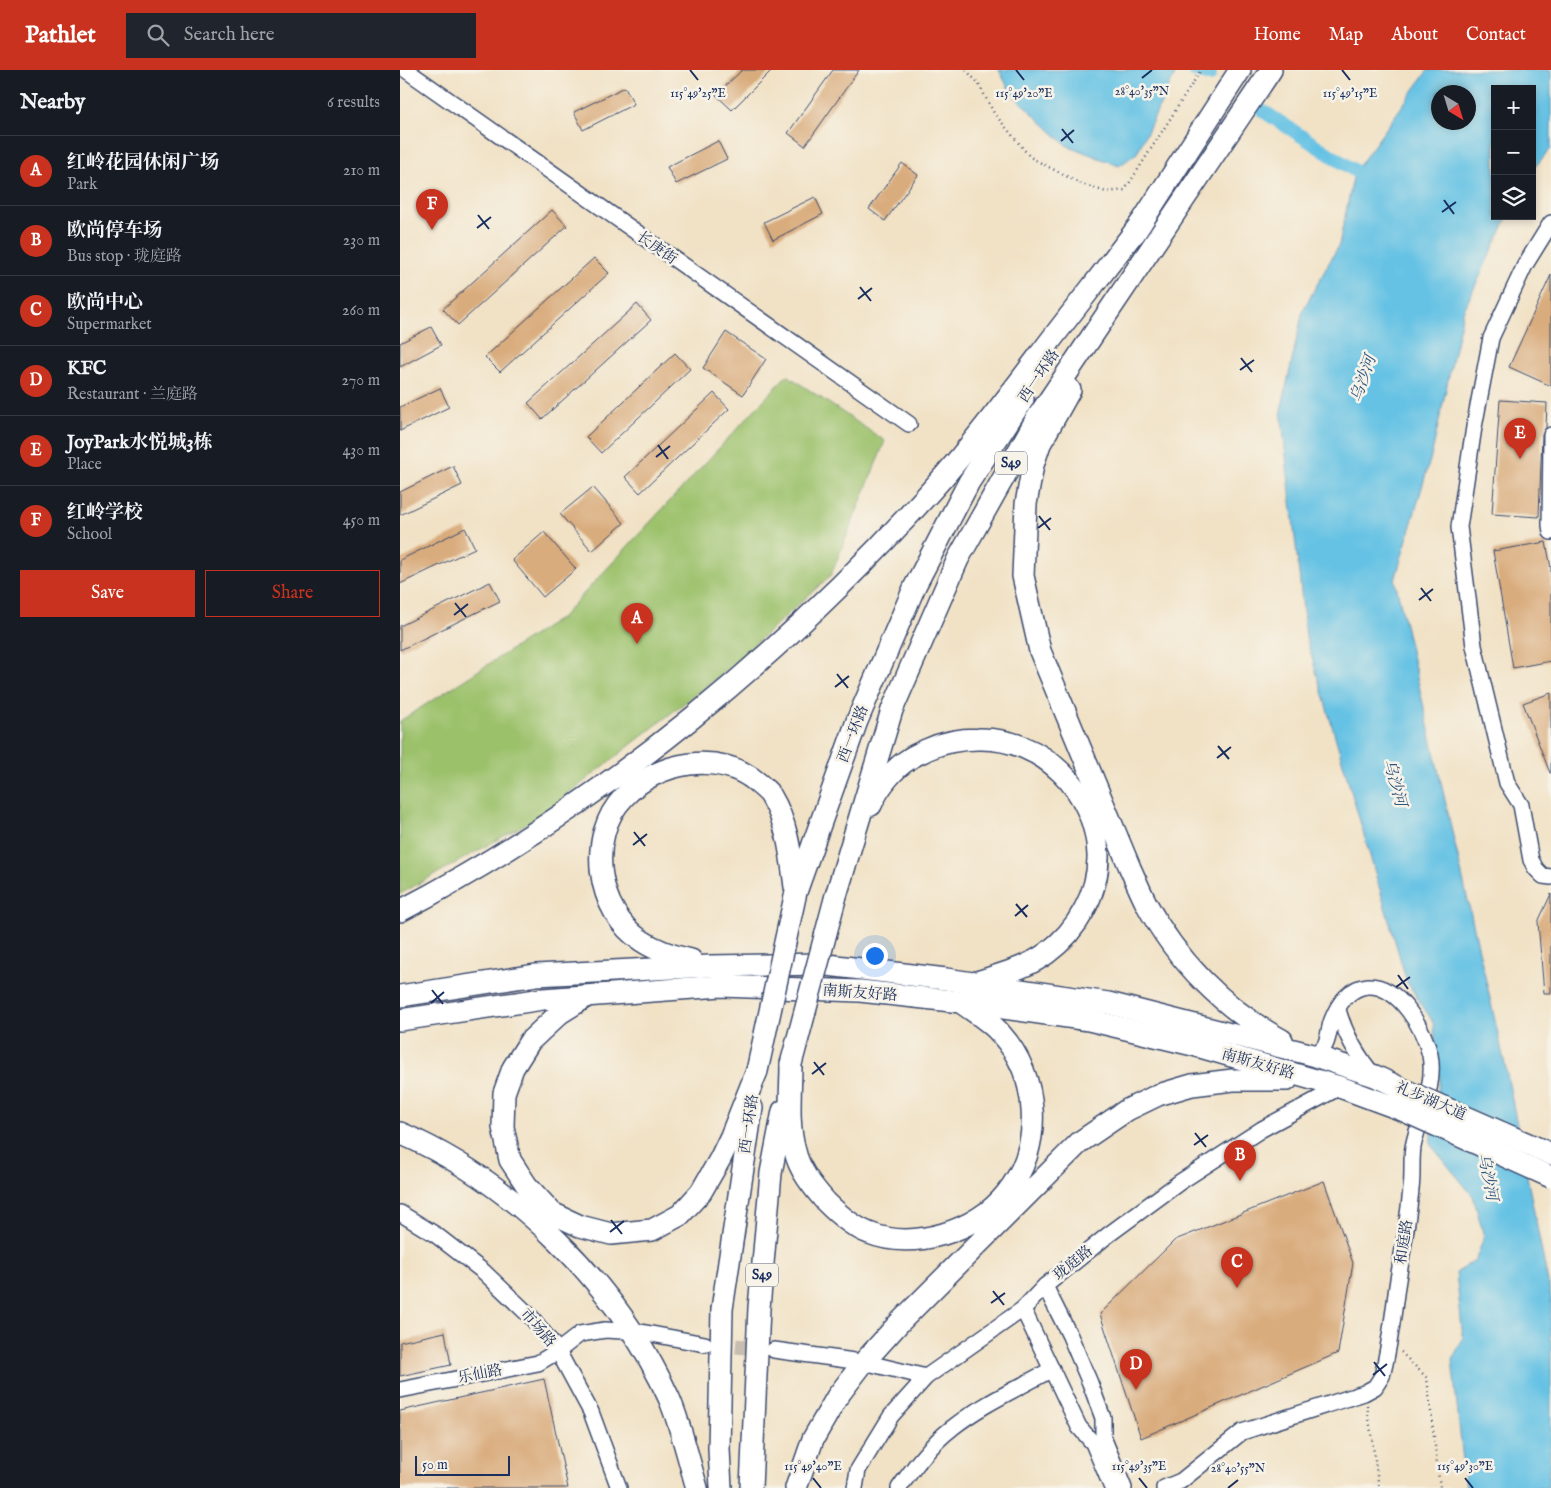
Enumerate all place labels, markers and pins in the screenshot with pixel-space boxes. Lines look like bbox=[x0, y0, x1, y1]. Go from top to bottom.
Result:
pin: F bbox=[416, 189, 448, 230]
pin: E bbox=[1504, 418, 1536, 459]
pin: A bbox=[621, 603, 653, 644]
pin: B bbox=[1224, 1140, 1256, 1181]
pin: C bbox=[1221, 1247, 1253, 1288]
pin: D bbox=[1120, 1349, 1152, 1390]

